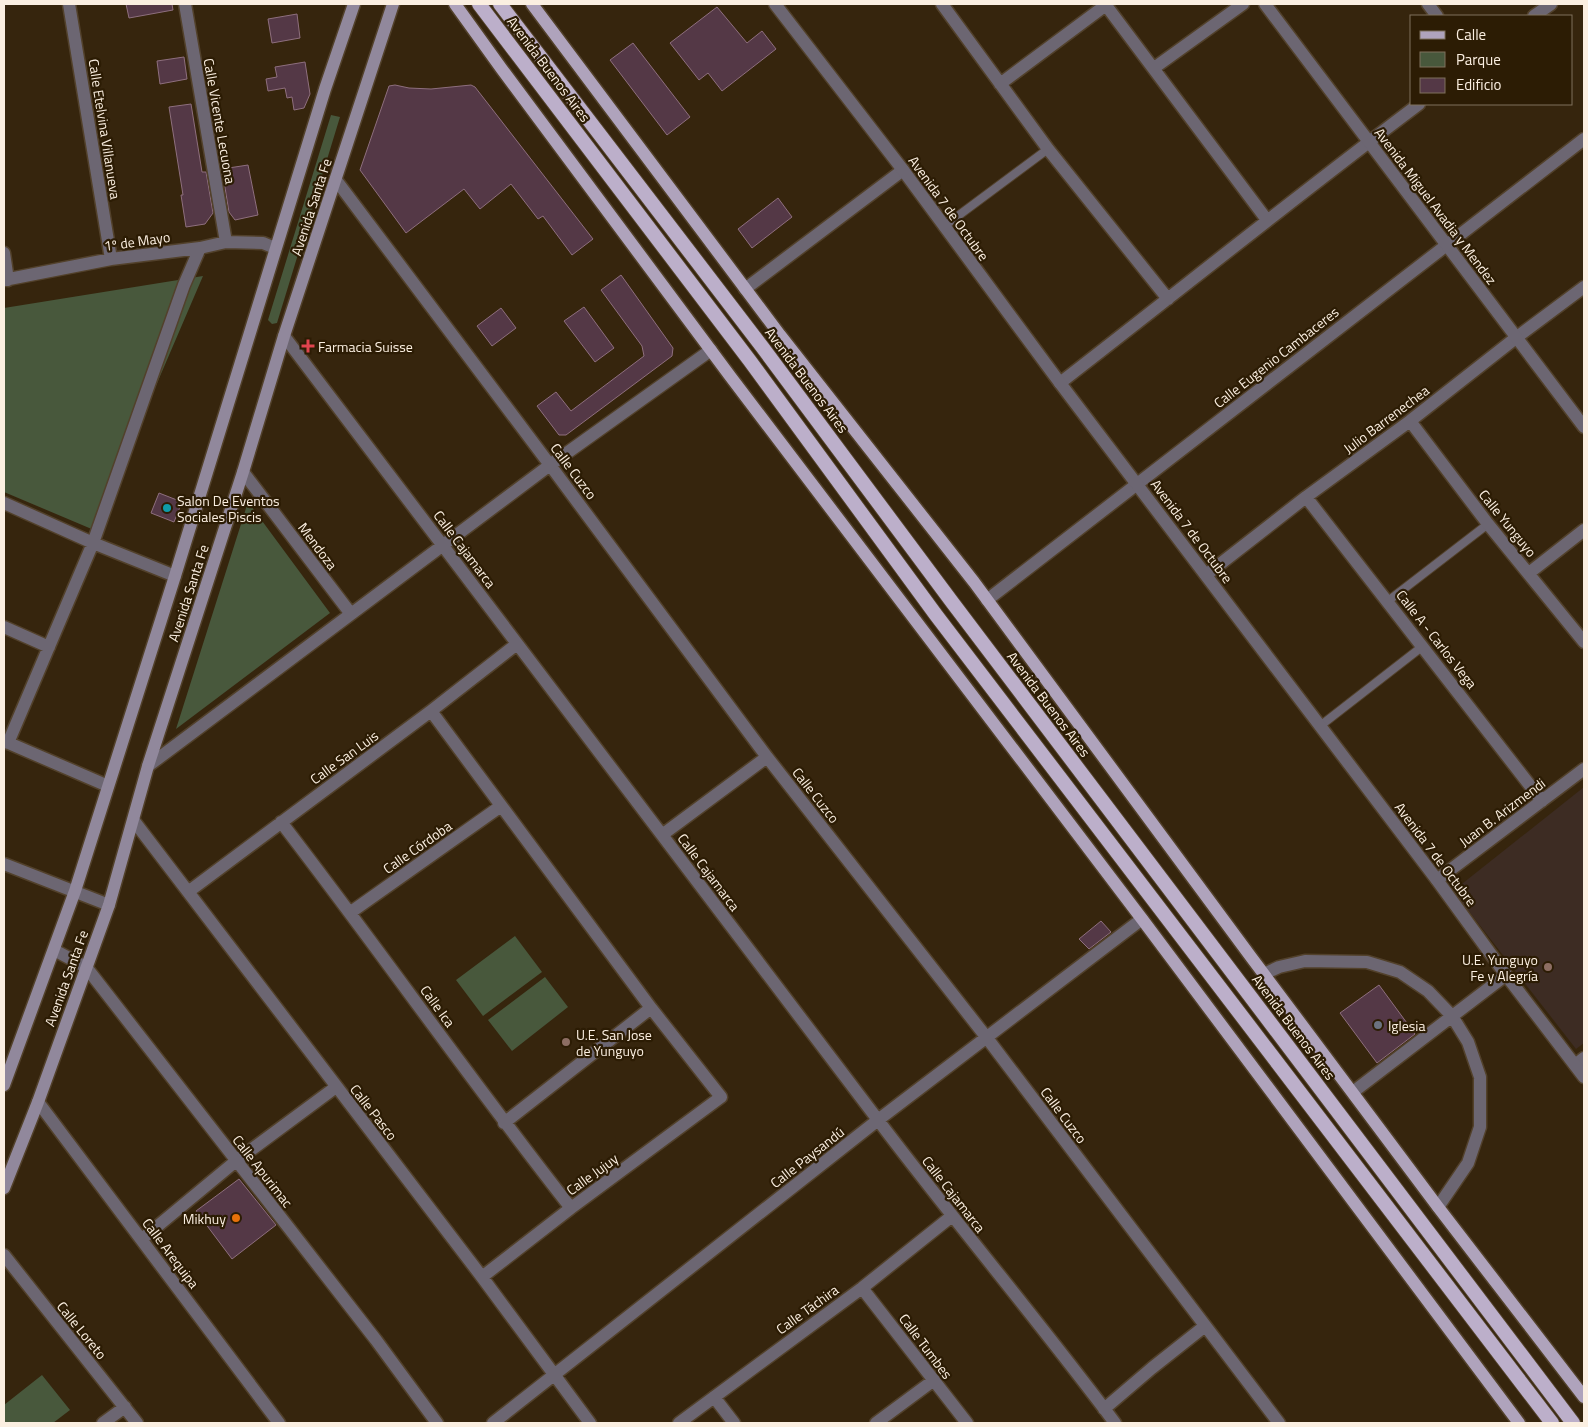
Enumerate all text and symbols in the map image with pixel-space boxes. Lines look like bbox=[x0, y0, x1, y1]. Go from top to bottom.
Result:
street label: Avenida Buenos Aires bbox=[502, 12, 596, 126]
legend bbox=[1410, 15, 1573, 105]
text: Calle bbox=[1456, 23, 1486, 46]
text: Parque bbox=[1456, 48, 1501, 71]
street label: Calle Etelvina Villanueva bbox=[84, 57, 126, 201]
street label: Calle Vicente Lecuona bbox=[199, 57, 241, 185]
text: Edificio bbox=[1456, 73, 1501, 96]
street label: Avenida Miguel Avadia y Mendez bbox=[1370, 123, 1502, 289]
street label: Avenida 7 de Octubre bbox=[904, 151, 994, 265]
street label: Avenida Santa Fe bbox=[285, 156, 337, 258]
street label: 1º de Mayo bbox=[103, 226, 171, 256]
street label: Calle Eugenio Cambaceres bbox=[1209, 301, 1343, 413]
street label: Avenida Buenos Aires bbox=[760, 323, 854, 437]
place label: Farmacia Suisse bbox=[318, 336, 413, 357]
marker: Farmacia Suisse bbox=[302, 340, 314, 352]
street label: Julio Barrenechea bbox=[1339, 380, 1433, 458]
street label: Calle Cuzco bbox=[546, 438, 602, 504]
street label: Avenida 7 de Octubre bbox=[1146, 475, 1238, 587]
street label: Calle Yunguyo bbox=[1474, 485, 1542, 561]
place label: Salon De Eventos Sociales Piscis bbox=[177, 490, 280, 527]
marker: Salon De Eventos Sociales Piscis bbox=[161, 502, 173, 514]
street label: Calle Cajamarca bbox=[429, 506, 501, 592]
street label: Mendoza bbox=[293, 518, 343, 574]
street label: Avenida Santa Fe bbox=[162, 542, 214, 644]
street label: Calle A - Carlos Vega bbox=[1392, 585, 1482, 693]
street label: Avenida Buenos Aires bbox=[1002, 647, 1096, 761]
street label: Calle San Luis bbox=[305, 725, 383, 789]
street label: Calle Cuzco bbox=[787, 763, 845, 827]
street label: Juan B. Arizmendi bbox=[1454, 773, 1550, 851]
street label: Avenida 7 de Octubre bbox=[1390, 798, 1482, 910]
street label: Calle Córdoba bbox=[378, 815, 456, 879]
street label: Calle Cajamarca bbox=[673, 829, 745, 915]
street label: Avenida Santa Fe bbox=[39, 927, 93, 1029]
place label: U.E. Yunguyo Fe y Alegría bbox=[1462, 949, 1538, 986]
marker: U.E. Yunguyo Fe y Alegría bbox=[1542, 961, 1554, 973]
street label: Avenida Buenos Aires bbox=[1247, 970, 1341, 1084]
street label: Calle Ica bbox=[415, 981, 461, 1031]
place label: Iglesia bbox=[1388, 1015, 1425, 1036]
marker: Iglesia bbox=[1372, 1019, 1384, 1031]
place label: U.E. San Jose de Yunguyo bbox=[576, 1024, 652, 1061]
marker: U.E. San Jose de Yunguyo bbox=[560, 1036, 572, 1048]
street label: Calle Pasco bbox=[345, 1079, 403, 1145]
street label: Calle Cuzco bbox=[1036, 1082, 1092, 1148]
street label: Calle Paysandú bbox=[765, 1121, 849, 1193]
street label: Calle Apurimac bbox=[228, 1130, 298, 1212]
street label: Calle Jujuy bbox=[562, 1148, 623, 1200]
street label: Calle Cajamarca bbox=[917, 1151, 991, 1237]
place label: Mikhuy bbox=[183, 1208, 226, 1229]
marker: Mikhuy bbox=[230, 1212, 242, 1224]
street label: Calle Arequipa bbox=[137, 1213, 205, 1293]
street label: Calle Táchira bbox=[771, 1279, 843, 1339]
street label: Calle Loreto bbox=[52, 1296, 112, 1364]
street label: Calle Tumbes bbox=[894, 1309, 958, 1383]

